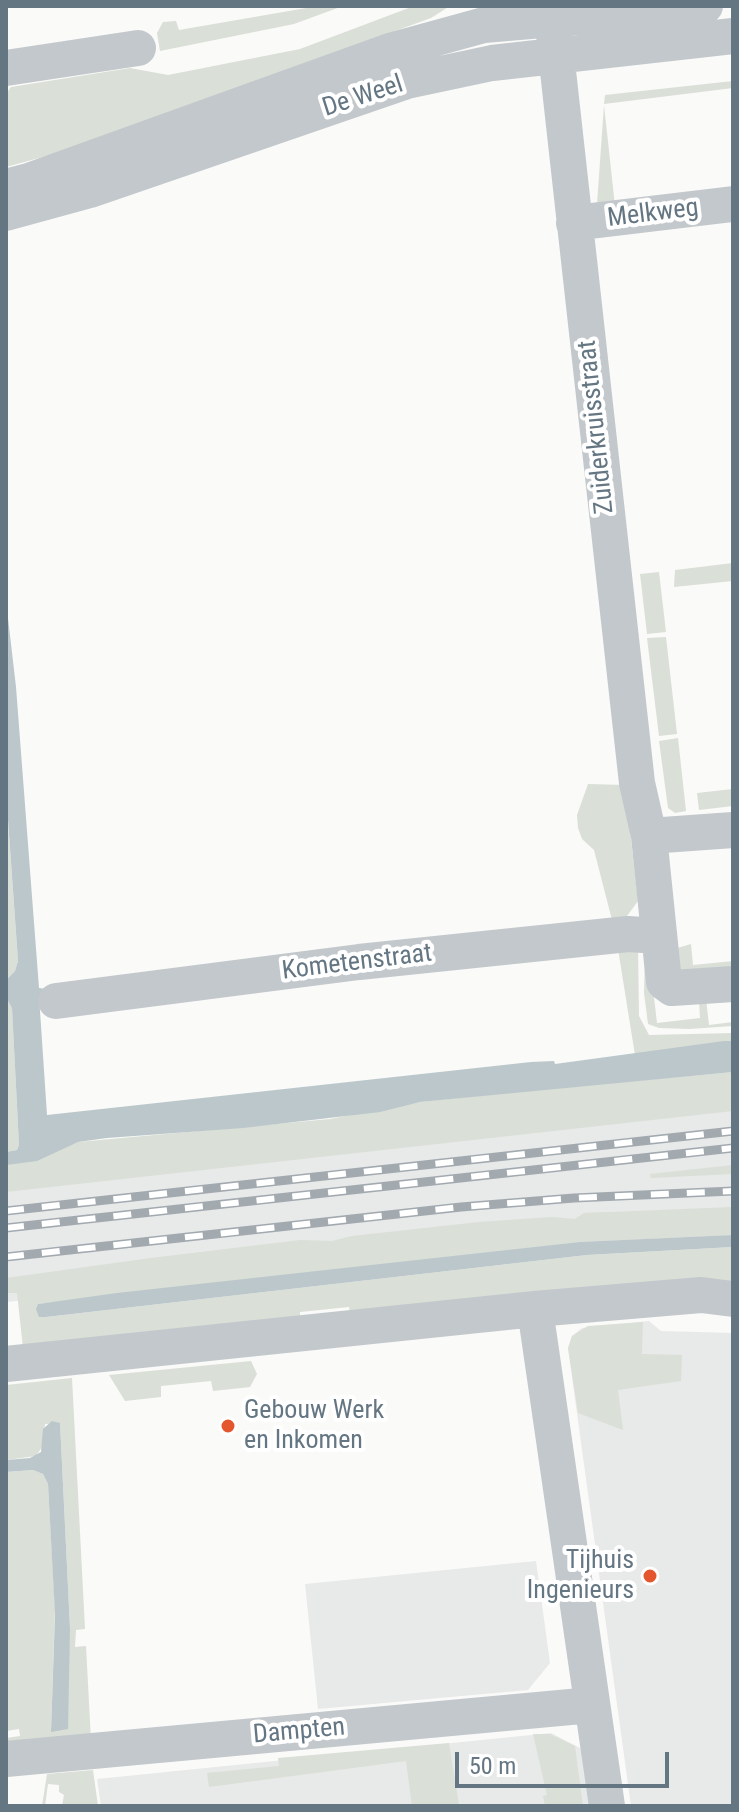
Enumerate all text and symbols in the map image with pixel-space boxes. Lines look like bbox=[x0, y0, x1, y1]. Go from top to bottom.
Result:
street label: De Weel bbox=[319, 69, 407, 125]
street label: Melkweg bbox=[606, 193, 700, 235]
street label: Zuiderkruisstraat bbox=[572, 339, 622, 515]
street label: Kometenstraat bbox=[280, 938, 434, 988]
place label: Gebouw Werk en Inkomen bbox=[244, 1395, 384, 1456]
marker: Gebouw Werk en Inkomen bbox=[219, 1417, 237, 1435]
place label: Tijhuis Ingenieurs bbox=[527, 1545, 634, 1606]
marker: Tijhuis Ingenieurs bbox=[641, 1567, 659, 1585]
street label: Dampten bbox=[252, 1712, 346, 1752]
scale bar bbox=[459, 1736, 673, 1786]
text: 50 m bbox=[469, 1752, 516, 1780]

